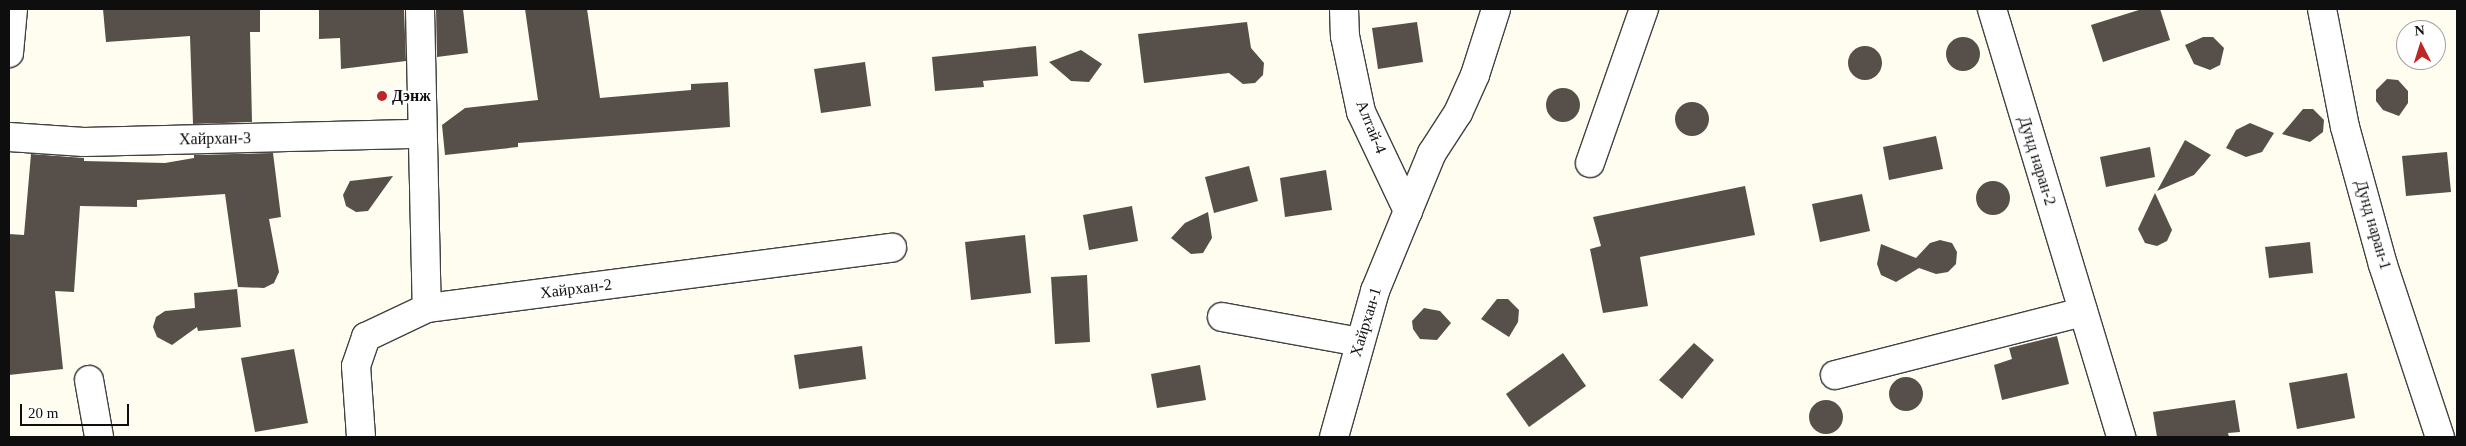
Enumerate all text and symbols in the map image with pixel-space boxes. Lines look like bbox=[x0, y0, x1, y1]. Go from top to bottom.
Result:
north arrow bbox=[2396, 20, 2446, 70]
text: N bbox=[2414, 23, 2425, 38]
place label: Дэнж bbox=[392, 86, 431, 106]
marker: Дэнж bbox=[376, 90, 388, 102]
street label: Алтай-4 bbox=[1352, 98, 1390, 156]
street label: Дунд наран-2 bbox=[2014, 114, 2060, 208]
street label: Хайрхан-3 bbox=[179, 129, 251, 149]
street label: Дунд наран-1 bbox=[2351, 178, 2395, 272]
street label: Хайрхан-2 bbox=[539, 275, 613, 303]
street label: Хайрхан-1 bbox=[1346, 285, 1386, 359]
scale bar bbox=[22, 394, 131, 426]
text: 20 m bbox=[28, 405, 58, 421]

